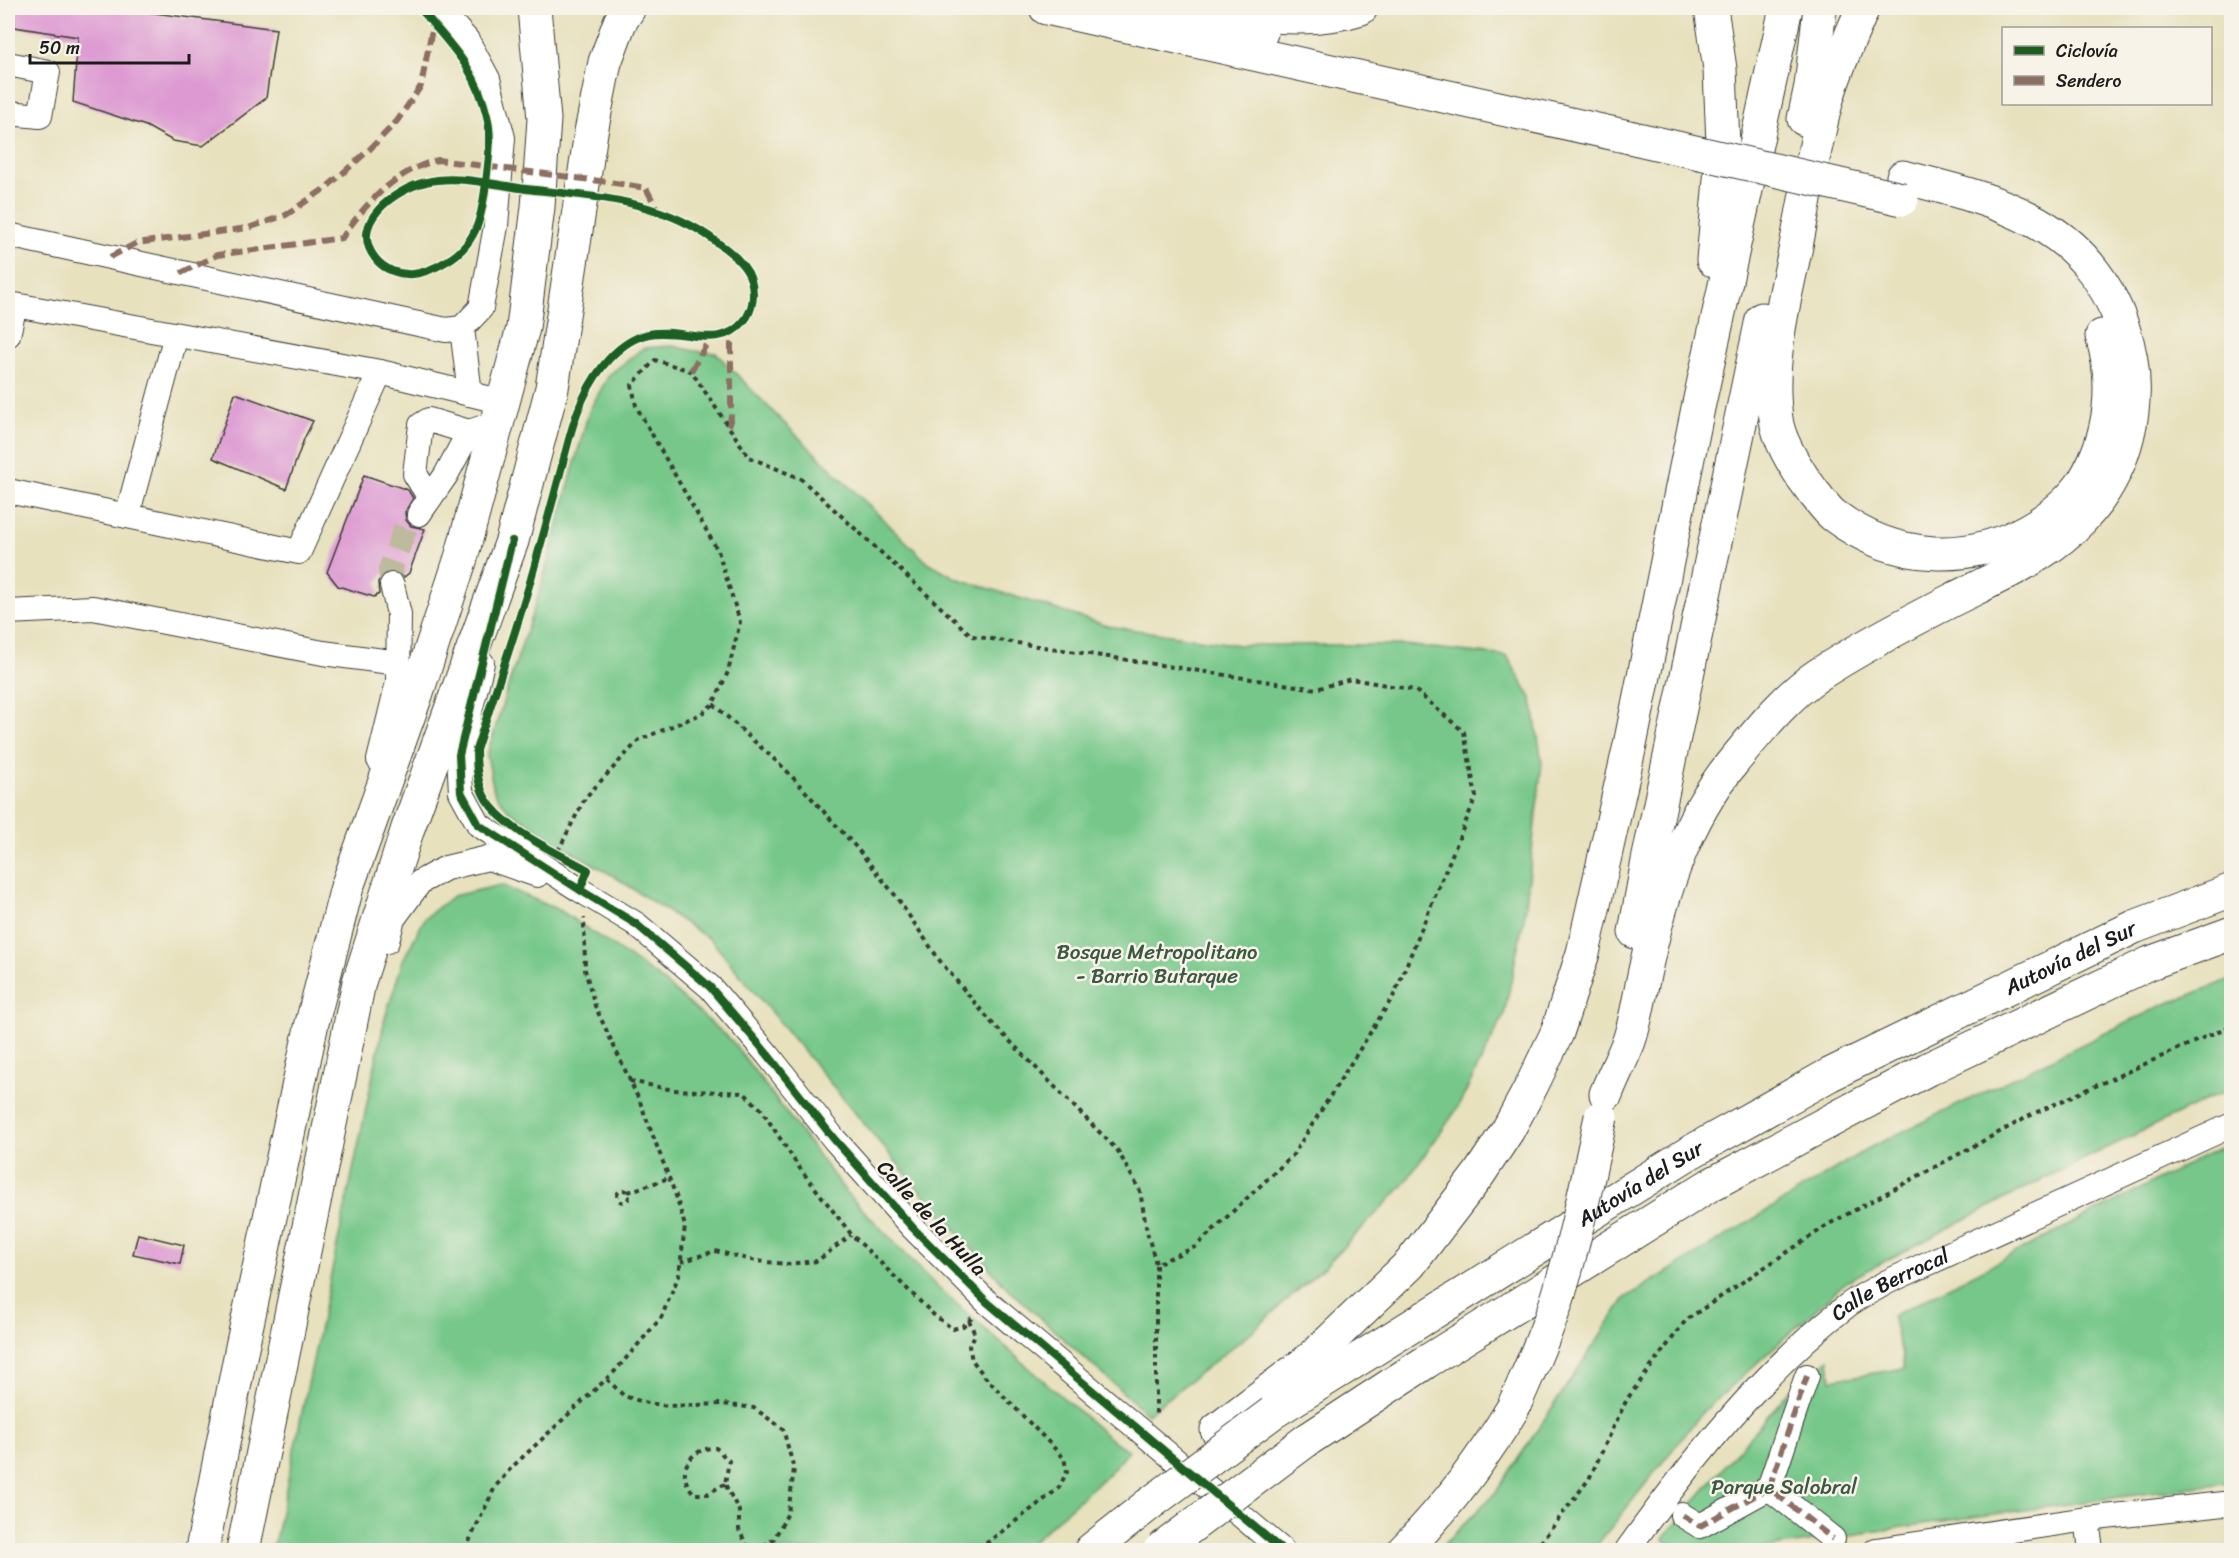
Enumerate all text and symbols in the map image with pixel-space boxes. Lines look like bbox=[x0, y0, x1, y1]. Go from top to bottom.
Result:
scale bar bbox=[30, 27, 189, 65]
legend bbox=[2002, 27, 2212, 105]
text: 50 m bbox=[39, 32, 80, 64]
text: Ciclovía bbox=[2056, 35, 2118, 67]
text: Sendero bbox=[2056, 65, 2121, 97]
street label: Autovía del Sur bbox=[1997, 909, 2144, 1007]
park label: Bosque Metropolitano - Barrio Butarque bbox=[1056, 933, 1258, 995]
street label: Autovía del Sur bbox=[1569, 1129, 1712, 1238]
street label: Calle de la Hulla bbox=[867, 1150, 997, 1286]
street label: Calle Berrocal bbox=[1822, 1237, 1957, 1331]
park label: Parque Salobral bbox=[1711, 1468, 1858, 1506]

